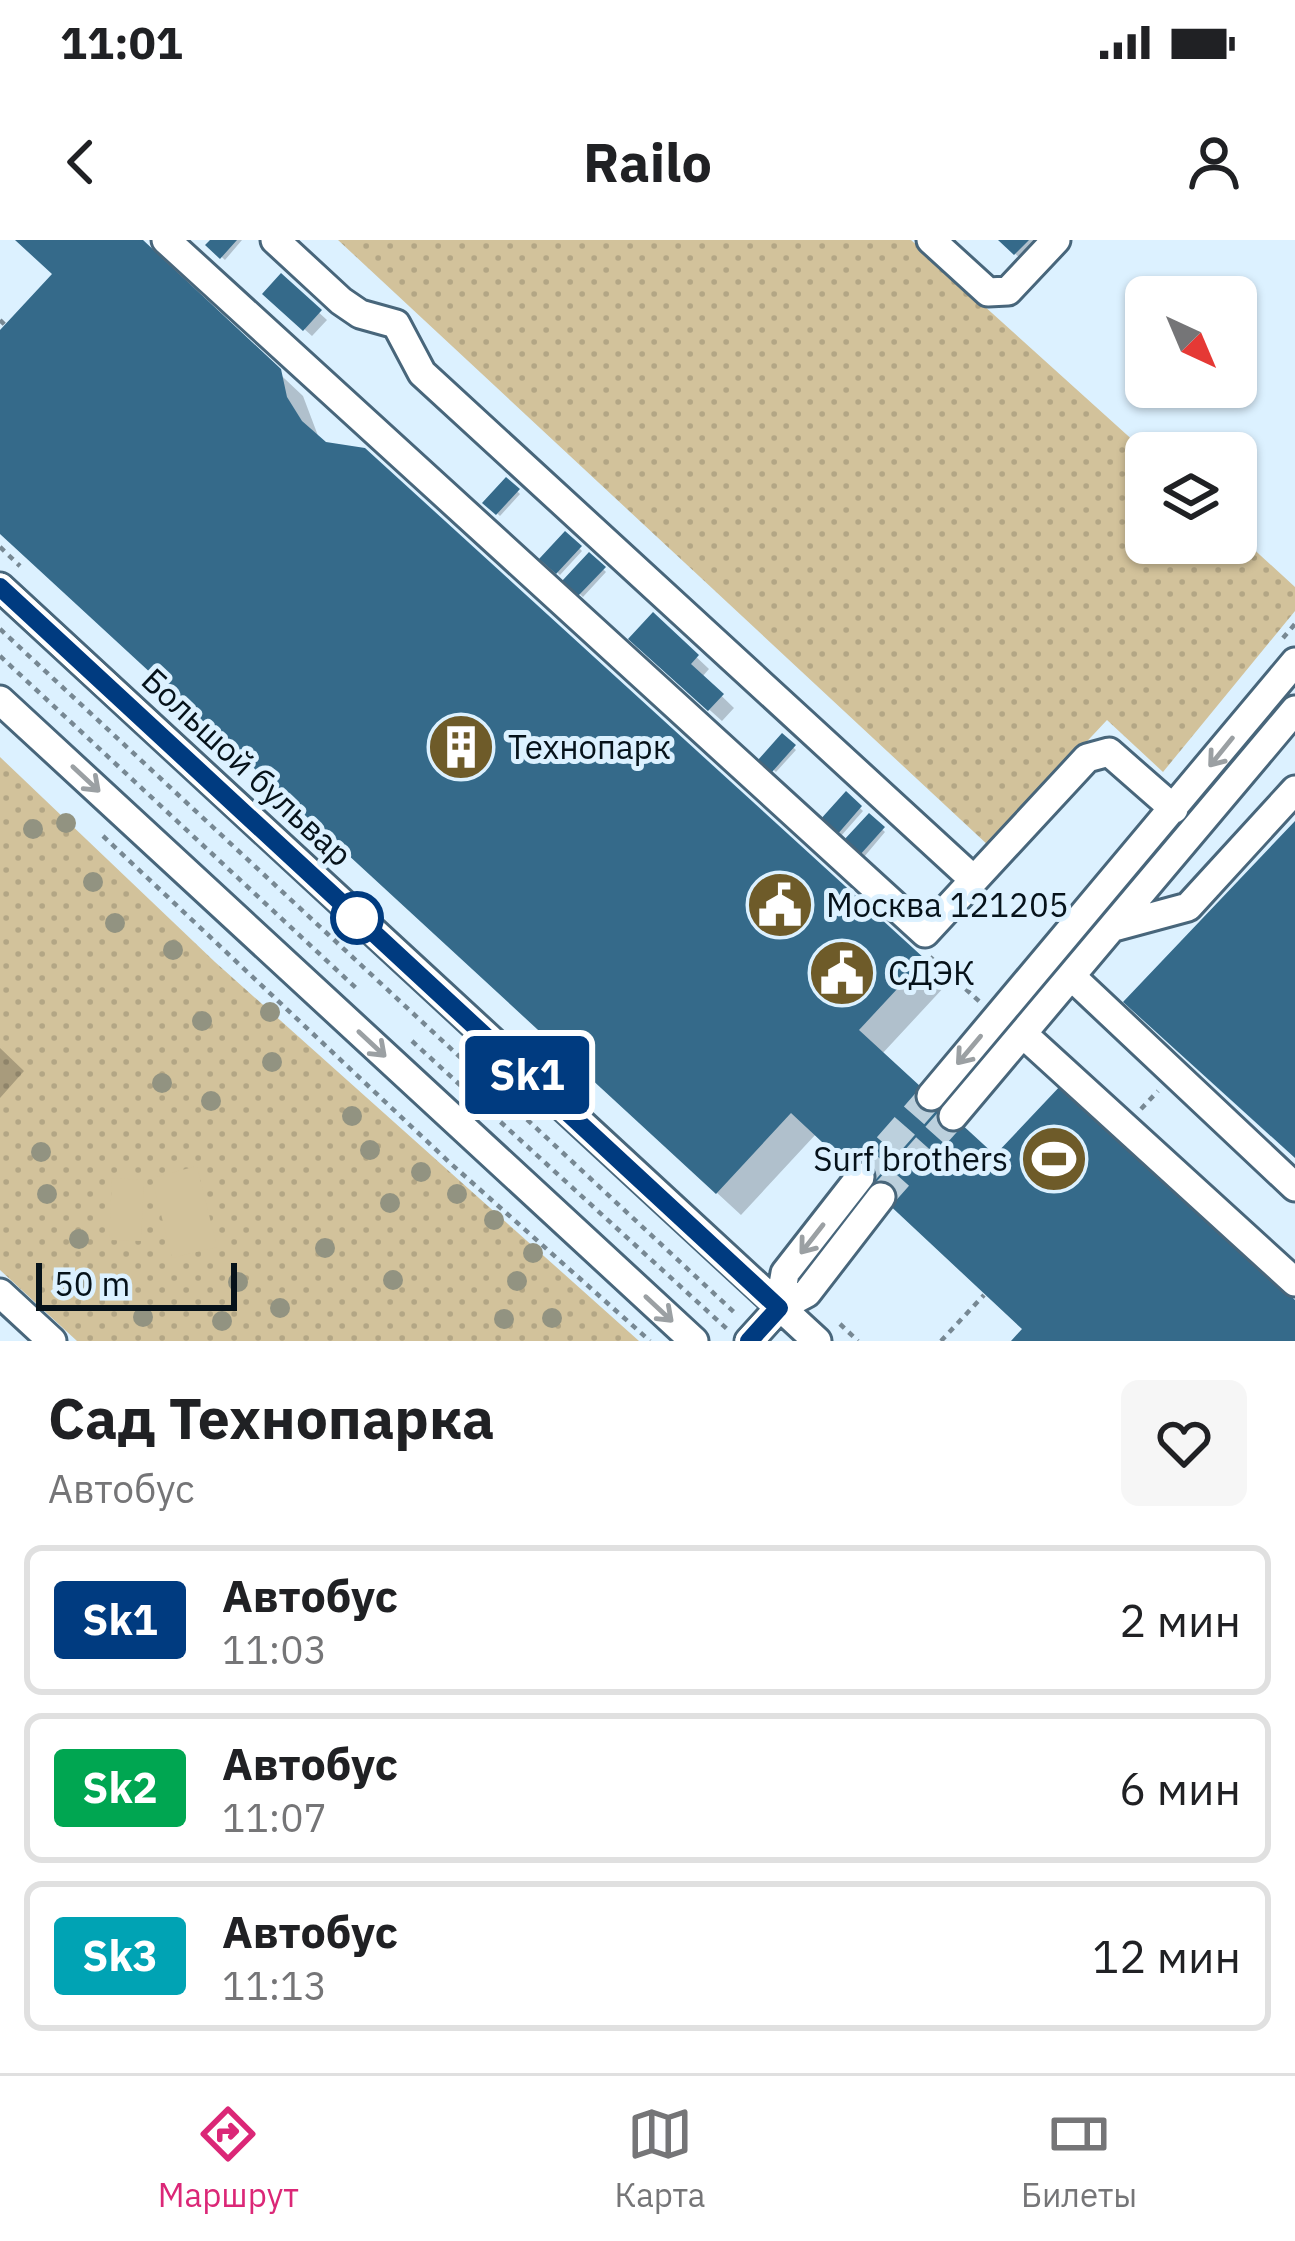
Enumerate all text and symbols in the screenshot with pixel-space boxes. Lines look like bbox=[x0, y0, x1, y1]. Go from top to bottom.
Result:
text: 11:01 bbox=[60, 13, 183, 71]
text: Railo bbox=[583, 127, 712, 197]
icon: back bbox=[48, 129, 114, 195]
icon: person bbox=[1181, 129, 1247, 195]
north arrow bbox=[1125, 276, 1257, 408]
map controls bbox=[1125, 276, 1257, 564]
button: layers bbox=[1125, 432, 1257, 564]
street label: Большой бульвар bbox=[133, 658, 362, 875]
building icon: Технопарк bbox=[426, 712, 496, 782]
place label: Технопарк bbox=[508, 725, 671, 768]
one-way arrow bbox=[1207, 736, 1235, 767]
one-way arrow bbox=[70, 765, 100, 792]
public building icon: Москва 121205 bbox=[745, 870, 815, 940]
place label: Москва 121205 bbox=[826, 883, 1068, 926]
unlabelled marker bbox=[332, 893, 382, 943]
public building icon: СДЭК bbox=[807, 938, 877, 1008]
place label: СДЭК bbox=[888, 951, 975, 994]
one-way arrow bbox=[356, 1030, 386, 1058]
one-way arrow bbox=[956, 1034, 984, 1065]
line badge: Sk1 bbox=[458, 1036, 596, 1114]
text: Sk1 bbox=[489, 1047, 565, 1102]
sports icon: Surf brothers bbox=[1019, 1124, 1089, 1194]
place label: Surf brothers bbox=[813, 1137, 1008, 1180]
one-way arrow bbox=[799, 1223, 826, 1255]
scale bar bbox=[36, 1257, 237, 1310]
text: 50 m bbox=[54, 1262, 130, 1305]
one-way arrow bbox=[643, 1294, 673, 1322]
button: heart bbox=[1121, 1380, 1247, 1506]
text: Сад Технопарка bbox=[48, 1381, 495, 1455]
text: Автобус bbox=[48, 1463, 195, 1514]
text: Автобус bbox=[222, 1566, 398, 1624]
text: 2 мин bbox=[1119, 1591, 1241, 1649]
text: Sk1 bbox=[82, 1592, 158, 1647]
text: 11:03 bbox=[222, 1624, 327, 1675]
text: Автобус bbox=[222, 1734, 398, 1792]
text: 6 мин bbox=[1119, 1759, 1241, 1817]
text: Sk2 bbox=[82, 1760, 158, 1815]
text: 11:07 bbox=[222, 1792, 327, 1843]
text: Автобус bbox=[222, 1902, 398, 1960]
text: 12 мин bbox=[1092, 1927, 1241, 1985]
text: Sk3 bbox=[82, 1928, 158, 1983]
text: 11:13 bbox=[222, 1960, 327, 2011]
tab: Маршрут bbox=[158, 2101, 299, 2216]
tab: Карта bbox=[615, 2101, 705, 2216]
tab: Билеты bbox=[1021, 2101, 1137, 2216]

